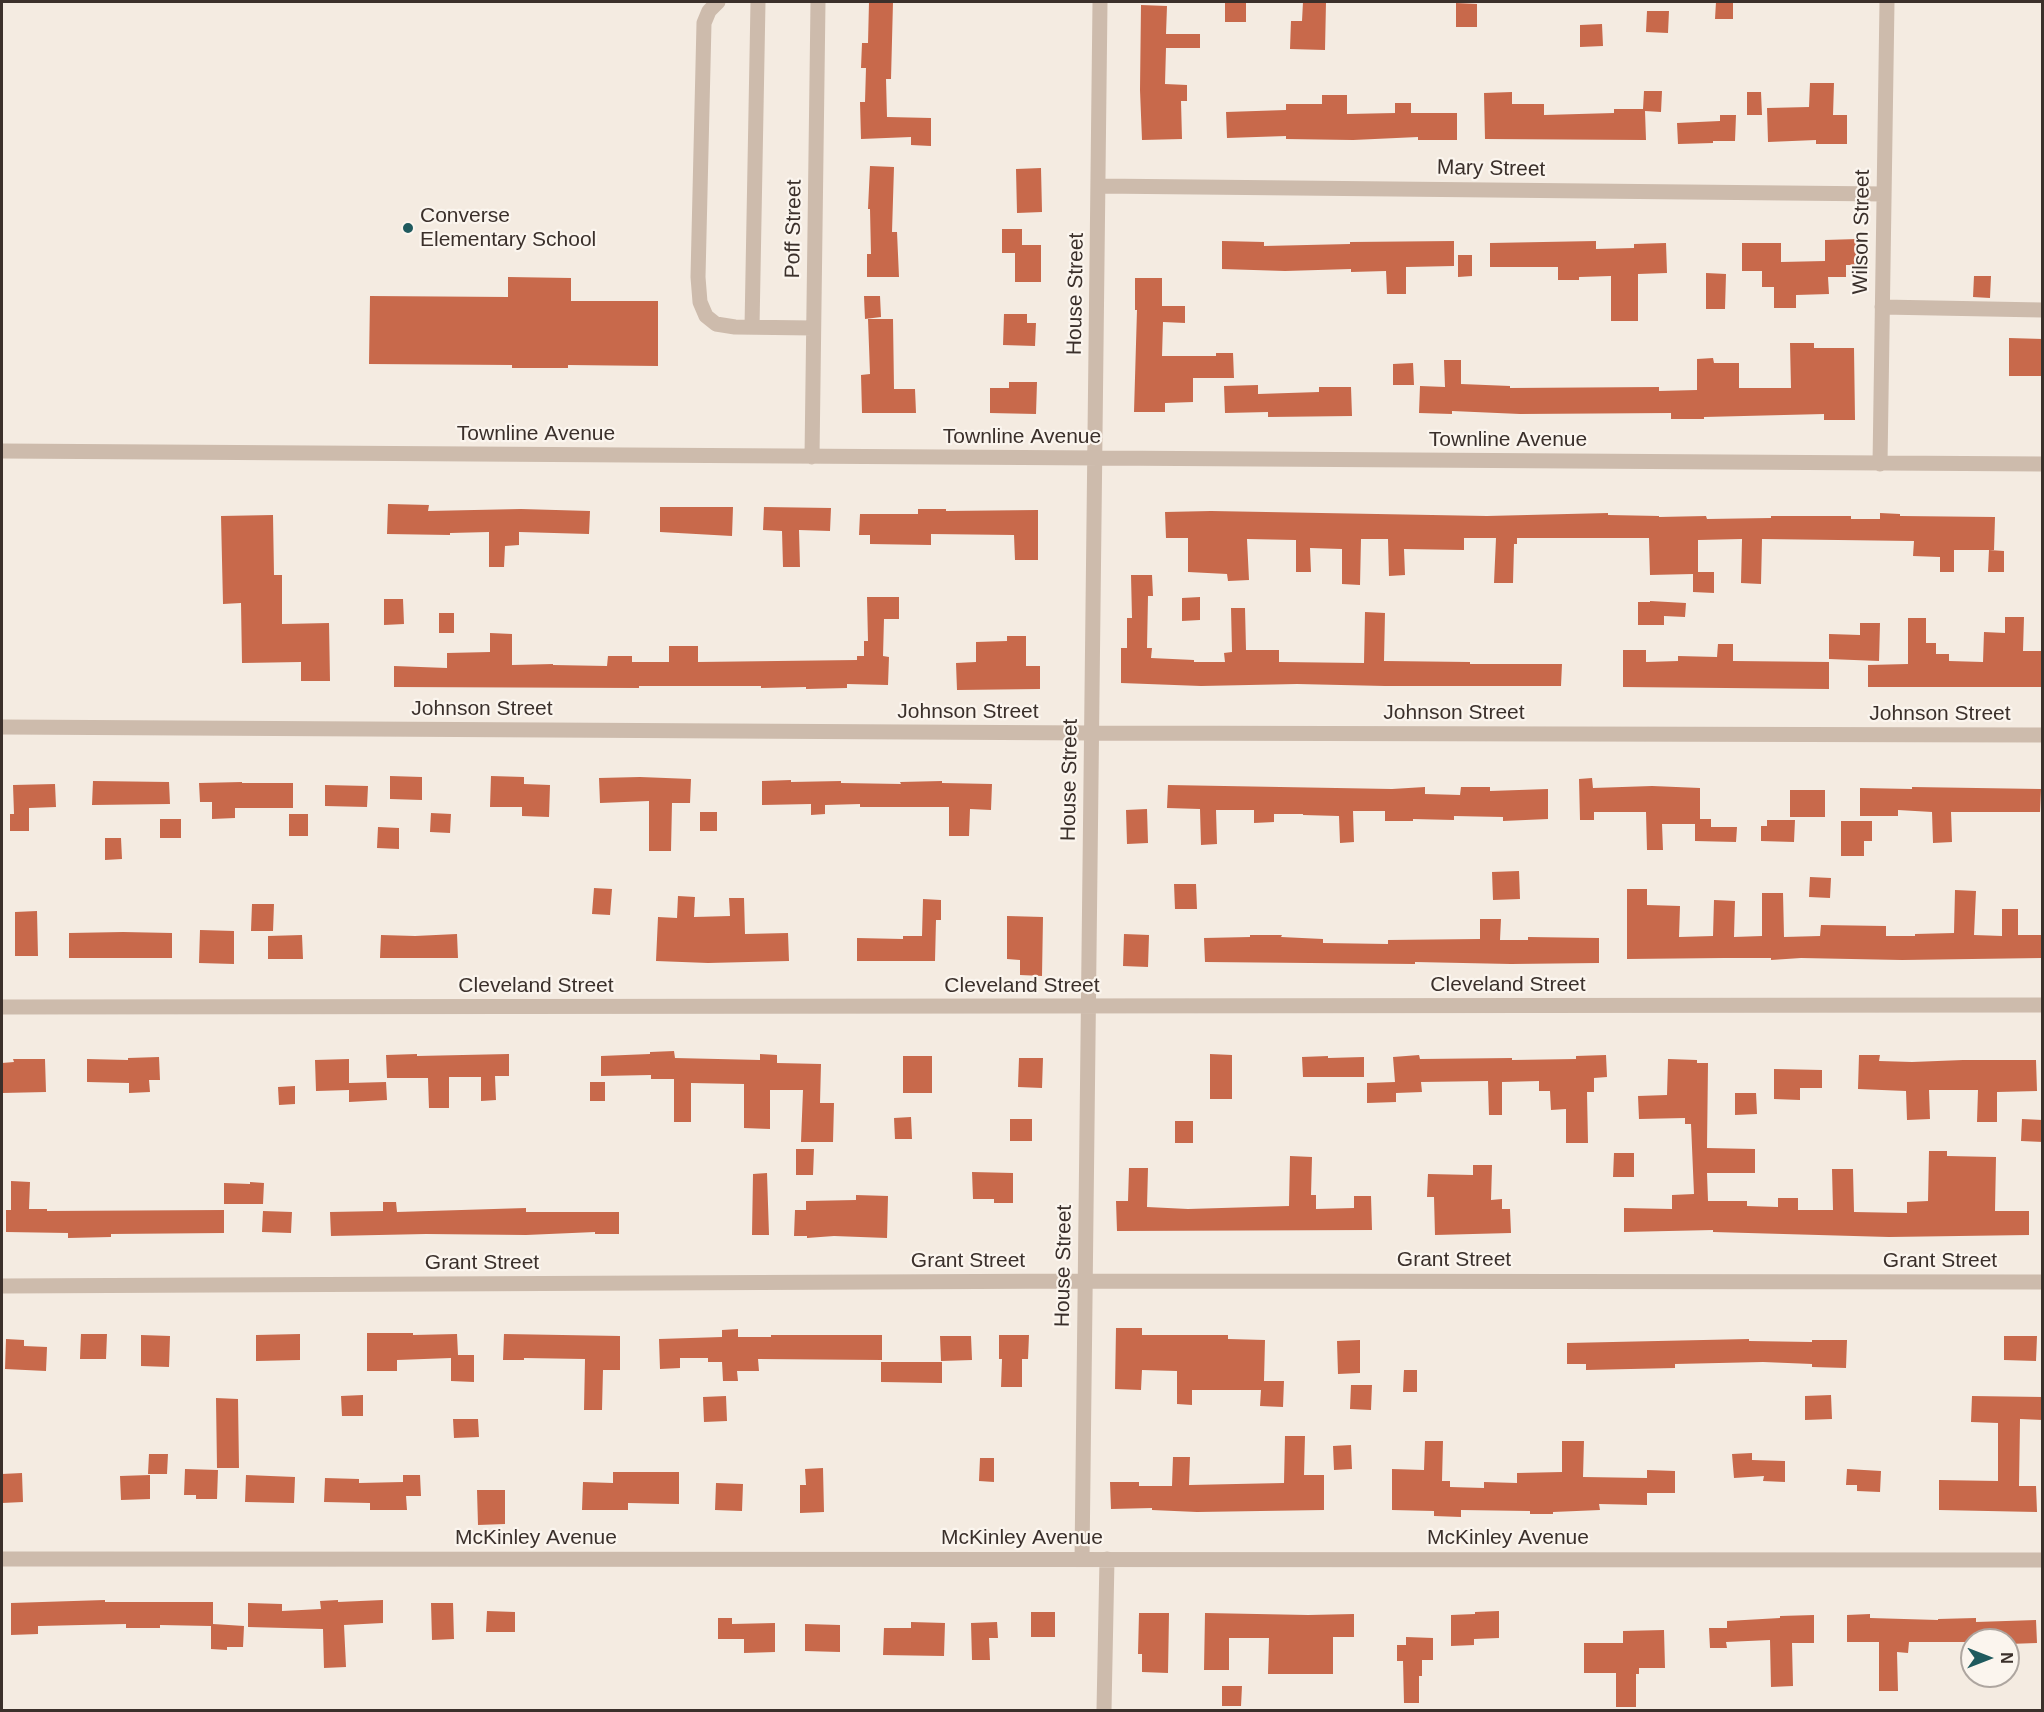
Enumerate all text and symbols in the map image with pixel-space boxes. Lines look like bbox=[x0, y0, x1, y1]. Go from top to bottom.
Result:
street label: Mary Street bbox=[1437, 155, 1545, 183]
street label: Wilson Street bbox=[1848, 169, 1876, 295]
street label: Poff Street bbox=[781, 179, 807, 279]
place label: Converse Elementary School bbox=[420, 203, 596, 253]
marker: Converse Elementary School bbox=[401, 221, 415, 235]
street label: House Street bbox=[1062, 233, 1090, 355]
street label: Townline Avenue bbox=[457, 421, 615, 447]
street label: Townline Avenue bbox=[943, 424, 1101, 450]
street label: Townline Avenue bbox=[1429, 427, 1587, 453]
street label: Johnson Street bbox=[411, 696, 553, 722]
street label: Johnson Street bbox=[897, 699, 1039, 725]
street label: Johnson Street bbox=[1383, 700, 1525, 726]
street label: Johnson Street bbox=[1869, 701, 2011, 727]
street label: House Street bbox=[1056, 719, 1084, 841]
street label: Cleveland Street bbox=[1430, 972, 1586, 998]
street label: Cleveland Street bbox=[458, 973, 614, 999]
street label: Cleveland Street bbox=[944, 973, 1100, 999]
street label: House Street bbox=[1050, 1205, 1078, 1327]
street label: Grant Street bbox=[1397, 1247, 1511, 1273]
street label: Grant Street bbox=[911, 1248, 1025, 1274]
street label: Grant Street bbox=[1883, 1248, 1997, 1274]
street label: Grant Street bbox=[425, 1250, 539, 1276]
street label: McKinley Avenue bbox=[455, 1525, 617, 1551]
street label: McKinley Avenue bbox=[941, 1525, 1103, 1551]
street label: McKinley Avenue bbox=[1427, 1525, 1589, 1551]
north arrow bbox=[1960, 1628, 2020, 1688]
text: N bbox=[1998, 1652, 2015, 1664]

